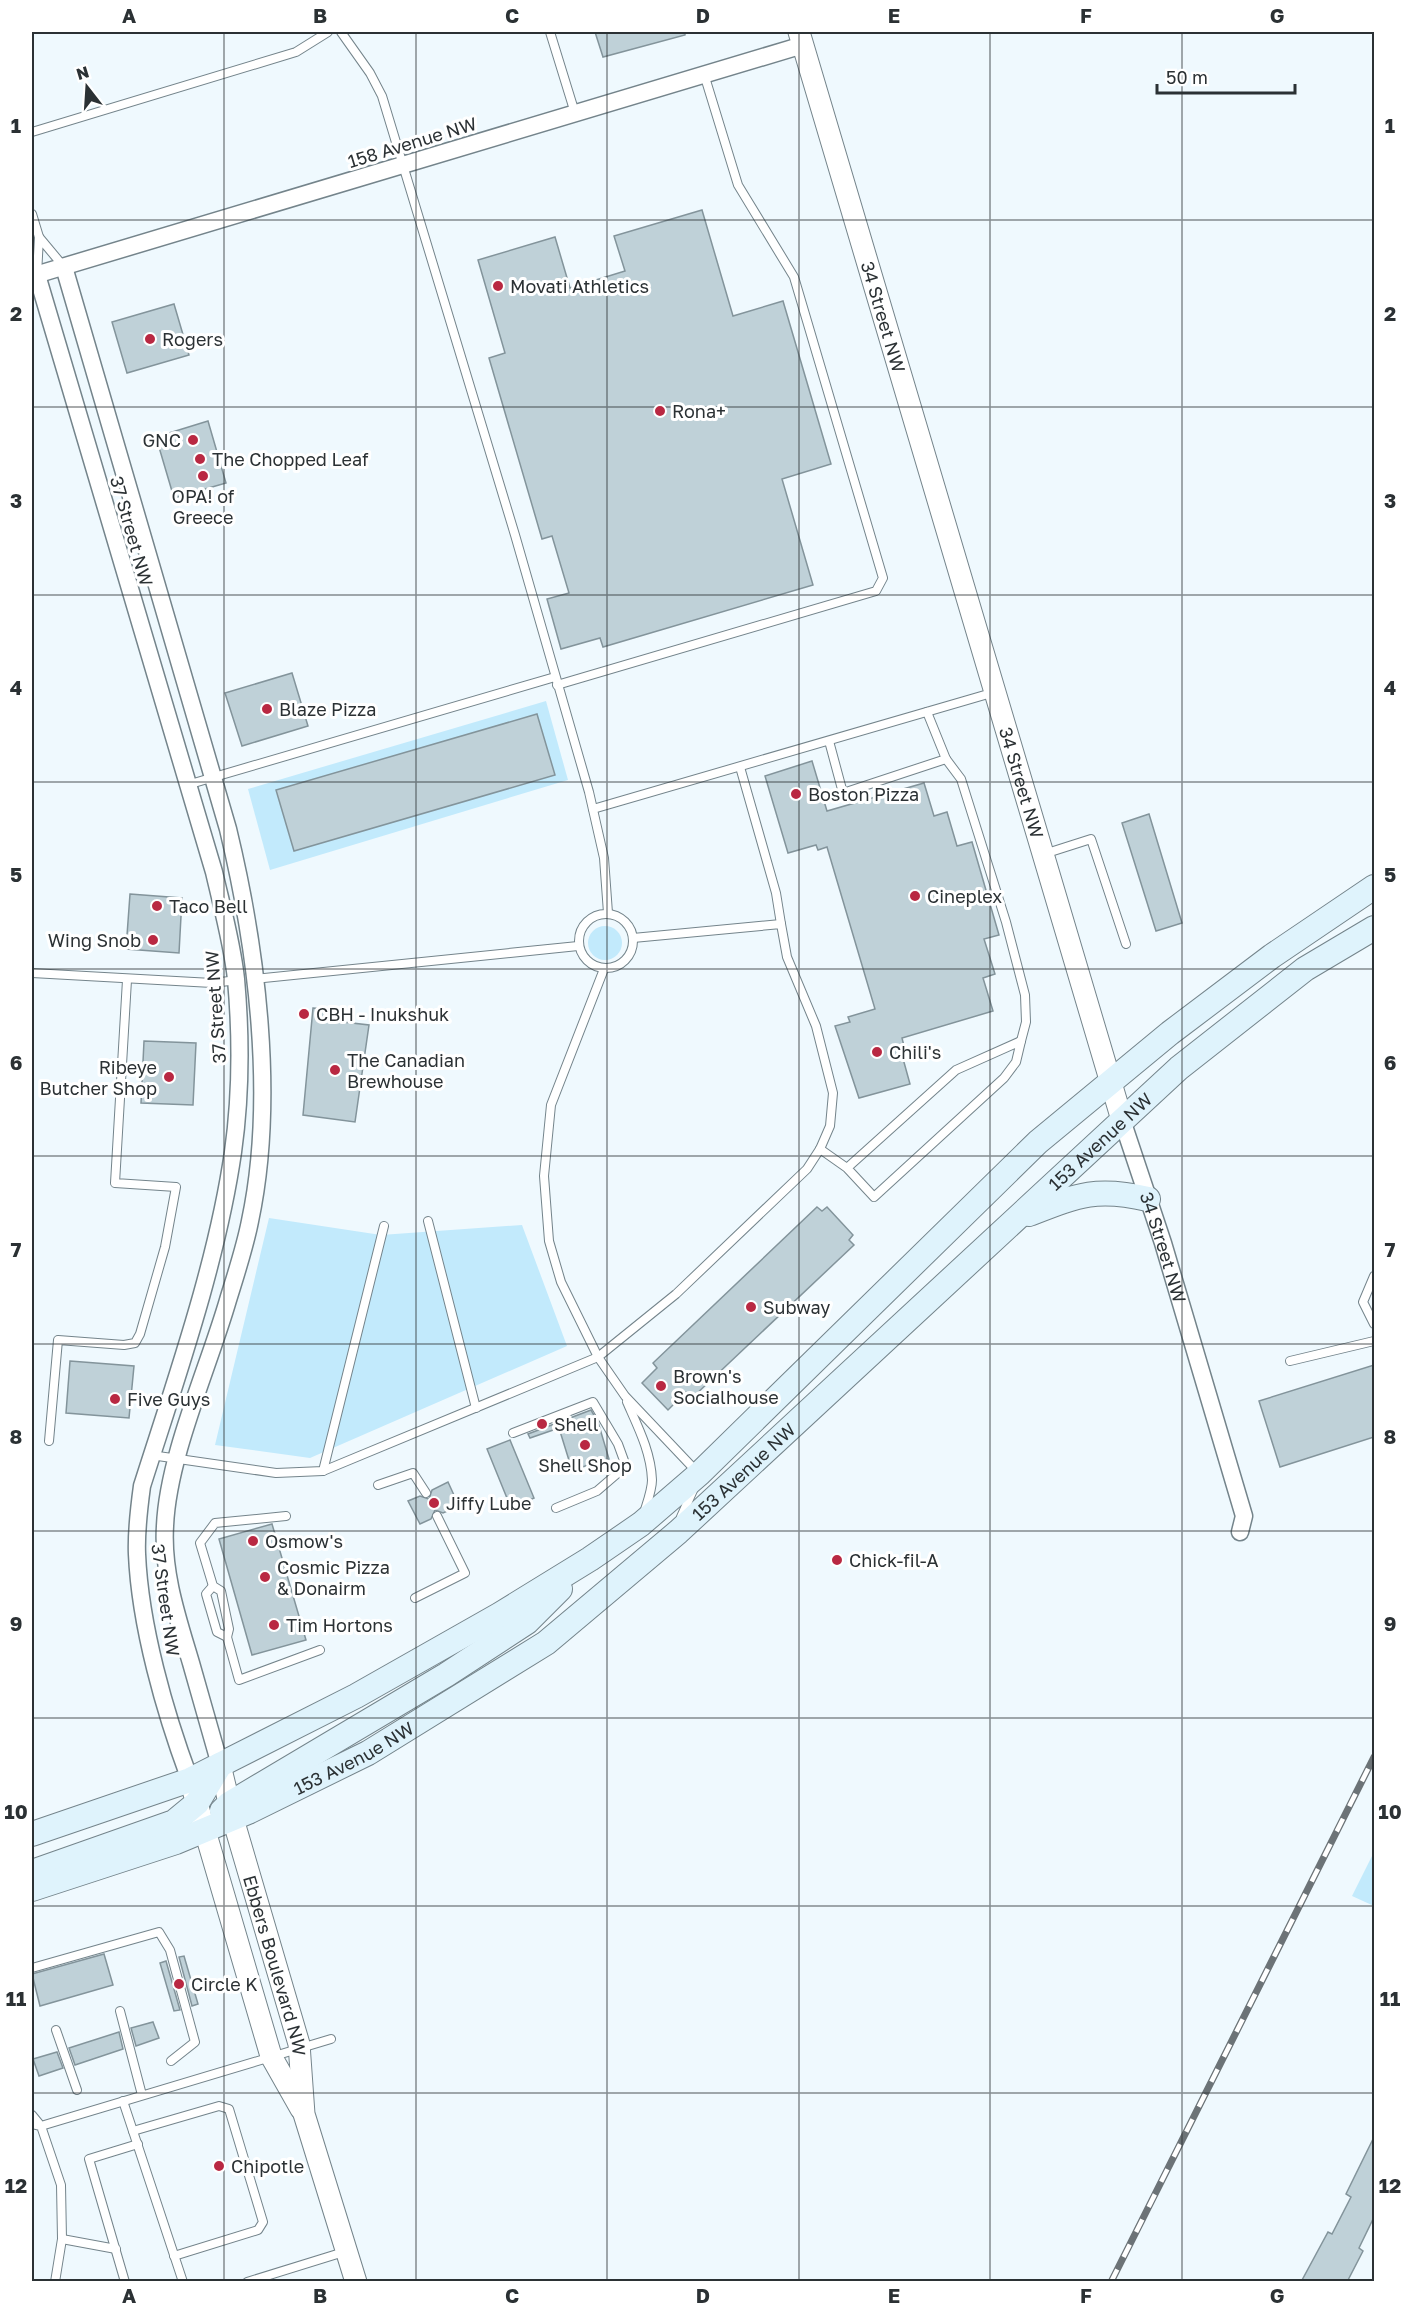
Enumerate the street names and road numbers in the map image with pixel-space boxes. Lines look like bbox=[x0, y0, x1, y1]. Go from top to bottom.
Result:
street label: 158 Avenue NW bbox=[345, 112, 479, 172]
street label: 34 Street NW bbox=[857, 259, 910, 375]
street label: 37 Street NW bbox=[106, 474, 158, 588]
street label: 34 Street NW bbox=[995, 724, 1049, 841]
street label: 37 Street NW bbox=[200, 950, 230, 1064]
street label: 153 Avenue NW bbox=[1044, 1088, 1156, 1195]
street label: 34 Street NW bbox=[1136, 1189, 1191, 1305]
street label: 153 Avenue NW bbox=[687, 1418, 800, 1525]
street label: 37 Street NW bbox=[147, 1542, 185, 1658]
street label: 153 Avenue NW bbox=[290, 1717, 418, 1799]
street label: Ebbers Boulevard NW bbox=[239, 1872, 311, 2056]

